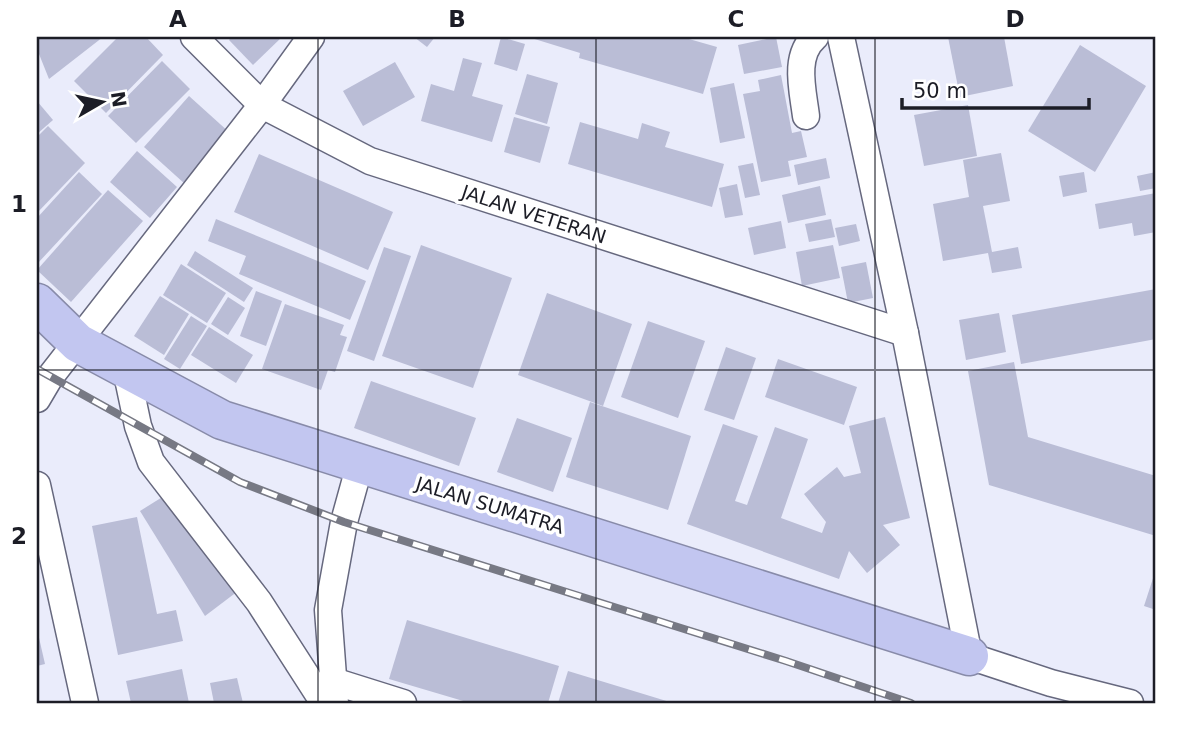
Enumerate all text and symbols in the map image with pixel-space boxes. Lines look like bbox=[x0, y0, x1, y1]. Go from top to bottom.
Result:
text: A bbox=[169, 6, 187, 32]
text: B bbox=[448, 6, 466, 32]
text: C bbox=[728, 6, 744, 32]
text: D bbox=[1005, 6, 1025, 32]
north arrow bbox=[66, 66, 136, 136]
scale bar bbox=[902, 66, 1090, 110]
text: 50 m bbox=[913, 79, 967, 103]
text: N bbox=[107, 90, 131, 109]
street label: JALAN VETERAN bbox=[458, 180, 609, 248]
text: 1 bbox=[11, 191, 27, 217]
street label: JALAN SUMATRA bbox=[412, 472, 567, 538]
text: 2 bbox=[11, 523, 27, 549]

